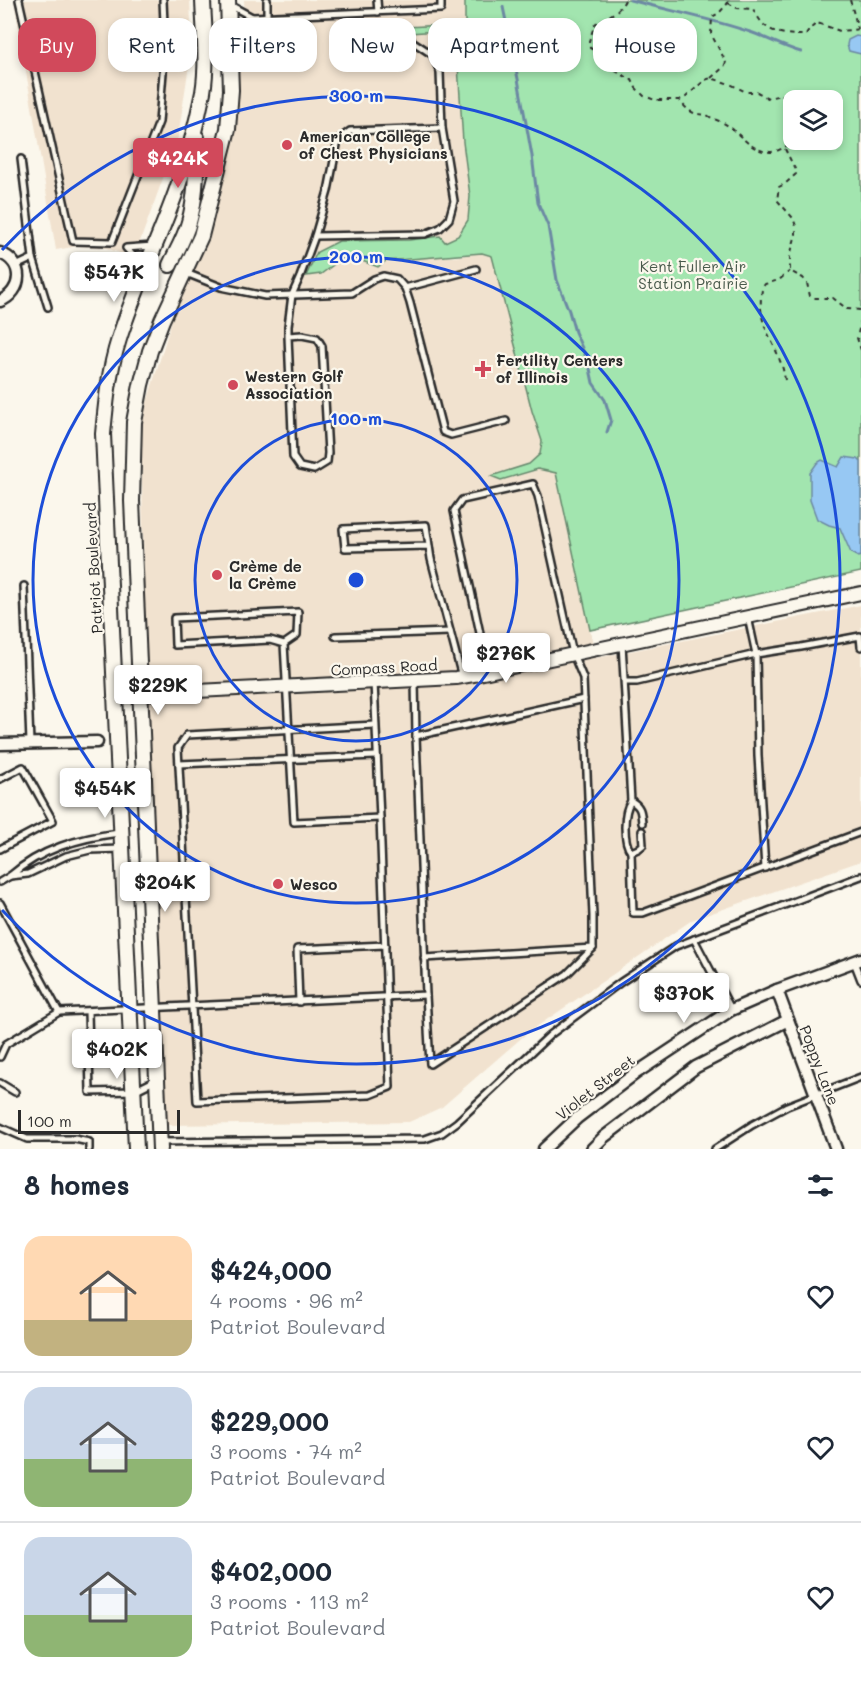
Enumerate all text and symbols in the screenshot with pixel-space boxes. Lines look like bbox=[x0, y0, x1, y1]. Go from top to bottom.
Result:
chip: Buy bbox=[18, 18, 96, 72]
chip: Rent bbox=[108, 18, 197, 72]
chip: Filters bbox=[209, 18, 317, 72]
chip: New bbox=[329, 18, 416, 72]
chip: Apartment bbox=[428, 18, 581, 72]
chip: House bbox=[593, 18, 697, 72]
text: 300 m bbox=[329, 83, 383, 107]
map controls bbox=[783, 90, 843, 150]
button: layers bbox=[783, 90, 843, 150]
place label: American College of Chest Physicians bbox=[299, 126, 447, 163]
pin: $424K bbox=[136, 138, 220, 189]
marker: American College of Chest Physicians bbox=[280, 138, 294, 152]
text: $424K bbox=[147, 144, 209, 170]
text: 200 m bbox=[329, 244, 383, 268]
pin: $547K bbox=[72, 252, 156, 303]
park label: Kent Fuller Air Station Prairie bbox=[638, 256, 748, 293]
text: $547K bbox=[83, 258, 145, 284]
place label: Fertility Centers of Illinois bbox=[496, 350, 623, 387]
marker: Fertility Centers of Illinois bbox=[474, 360, 492, 378]
place label: Western Golf Association bbox=[245, 366, 343, 403]
marker: Western Golf Association bbox=[226, 378, 240, 392]
text: 100 m bbox=[330, 406, 382, 430]
street label: Patriot Boulevard bbox=[80, 502, 106, 634]
place label: Crème de la Crème bbox=[229, 556, 302, 593]
marker: Crème de la Crème bbox=[210, 568, 224, 582]
centre of rings bbox=[346, 570, 366, 590]
pin: $276K bbox=[464, 633, 548, 684]
text: $276K bbox=[476, 639, 536, 665]
street label: Compass Road bbox=[330, 654, 438, 680]
pin: $229K bbox=[116, 665, 200, 716]
text: $229K bbox=[128, 671, 188, 697]
pin: $454K bbox=[63, 768, 147, 819]
text: $454K bbox=[74, 774, 136, 800]
pin: $204K bbox=[123, 862, 207, 913]
text: $204K bbox=[134, 868, 196, 894]
place label: Wesco bbox=[290, 874, 337, 894]
marker: Wesco bbox=[271, 877, 285, 891]
pin: $370K bbox=[642, 973, 726, 1024]
text: $370K bbox=[653, 979, 715, 1005]
street label: Poppy Lane bbox=[796, 1022, 844, 1108]
pin: $402K bbox=[75, 1029, 159, 1080]
text: $402K bbox=[86, 1035, 148, 1061]
street label: Violet Street bbox=[551, 1050, 639, 1124]
scale bar bbox=[18, 1107, 180, 1134]
text: 100 m bbox=[27, 1110, 72, 1131]
text: 8 homes bbox=[24, 1168, 130, 1202]
icon: filters bbox=[804, 1169, 837, 1202]
text: $424,000 bbox=[210, 1253, 332, 1287]
icon: home bbox=[72, 1260, 144, 1332]
icon: heart bbox=[804, 1280, 837, 1313]
text: 4 rooms · 96 m² bbox=[210, 1287, 363, 1313]
text: Patriot Boulevard bbox=[210, 1313, 385, 1339]
text: $229,000 bbox=[210, 1404, 329, 1438]
icon: home bbox=[72, 1411, 144, 1483]
icon: heart bbox=[804, 1431, 837, 1464]
text: 3 rooms · 74 m² bbox=[210, 1438, 362, 1464]
text: Patriot Boulevard bbox=[210, 1464, 385, 1490]
text: $402,000 bbox=[210, 1554, 332, 1588]
icon: home bbox=[72, 1561, 144, 1633]
icon: heart bbox=[804, 1581, 837, 1614]
text: 3 rooms · 113 m² bbox=[210, 1588, 369, 1614]
text: Patriot Boulevard bbox=[210, 1614, 385, 1640]

